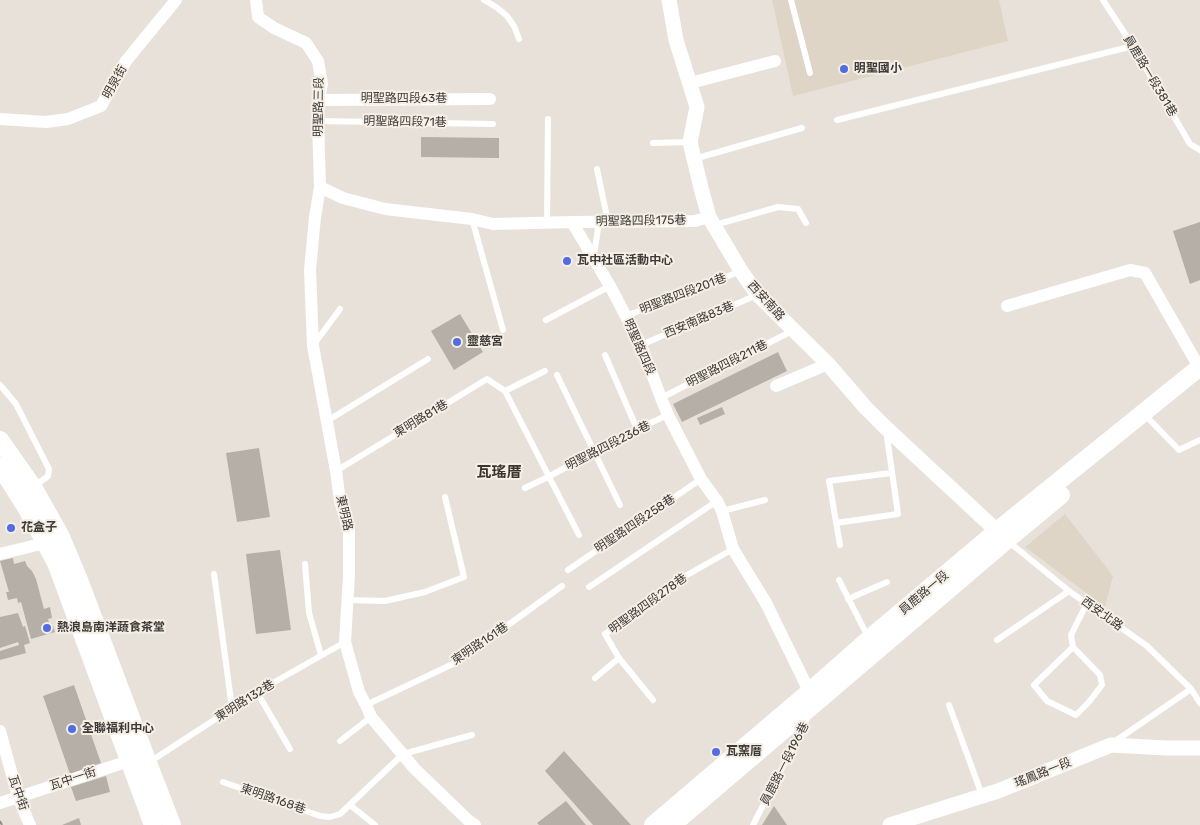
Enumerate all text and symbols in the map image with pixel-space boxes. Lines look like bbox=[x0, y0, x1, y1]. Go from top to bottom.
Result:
street label: 員鹿路一段381巷 bbox=[1120, 33, 1180, 119]
place label: 明聖國小 bbox=[854, 62, 902, 76]
street label: 明泉街 bbox=[100, 63, 130, 101]
marker: 明聖國小 bbox=[838, 63, 850, 75]
street label: 明聖路三段 bbox=[311, 77, 327, 137]
street label: 明聖路四段63巷 bbox=[361, 92, 447, 106]
street label: 明聖路四段71巷 bbox=[363, 114, 447, 130]
street label: 明聖路四段175巷 bbox=[596, 213, 686, 229]
place label: 瓦中社區活動中心 bbox=[577, 254, 673, 268]
marker: 瓦中社區活動中心 bbox=[561, 255, 573, 267]
street label: 明聖路四段201巷 bbox=[638, 271, 728, 317]
street label: 西安南路 bbox=[745, 278, 787, 324]
street label: 西安南路83巷 bbox=[662, 299, 736, 341]
street label: 明聖路四段 bbox=[620, 317, 658, 377]
place label: 靈慈宮 bbox=[467, 335, 503, 349]
marker: 靈慈宮 bbox=[451, 336, 463, 348]
street label: 明聖路四段211巷 bbox=[684, 337, 770, 391]
street label: 東明路81巷 bbox=[391, 397, 451, 441]
street label: 明聖路四段236巷 bbox=[563, 418, 653, 474]
district label: 瓦瑤厝 bbox=[477, 464, 521, 482]
street label: 明聖路四段258巷 bbox=[592, 492, 678, 556]
street label: 東明路 bbox=[333, 494, 355, 532]
place label: 花盒子 bbox=[21, 521, 57, 535]
marker: 花盒子 bbox=[5, 522, 17, 534]
street label: 員鹿路一段 bbox=[896, 568, 952, 618]
street label: 明聖路四段278巷 bbox=[606, 571, 690, 637]
street label: 西安北路 bbox=[1078, 594, 1126, 634]
street label: 東明路161巷 bbox=[449, 620, 511, 668]
place label: 熱浪島南洋蔬食茶堂 bbox=[57, 621, 165, 635]
marker: 熱浪島南洋蔬食茶堂 bbox=[41, 622, 53, 634]
street label: 東明路132巷 bbox=[213, 677, 277, 725]
street label: 員鹿路一段196巷 bbox=[758, 720, 812, 808]
place label: 全聯福利中心 bbox=[82, 722, 154, 736]
marker: 全聯福利中心 bbox=[66, 723, 78, 735]
place label: 瓦窯厝 bbox=[726, 745, 762, 759]
marker: 瓦窯厝 bbox=[710, 746, 722, 758]
street label: 瑤鳳路一段 bbox=[1012, 755, 1074, 791]
street label: 瓦中一街 bbox=[48, 765, 98, 793]
street label: 瓦中街 bbox=[5, 774, 31, 812]
street label: 東明路168巷 bbox=[239, 781, 307, 817]

